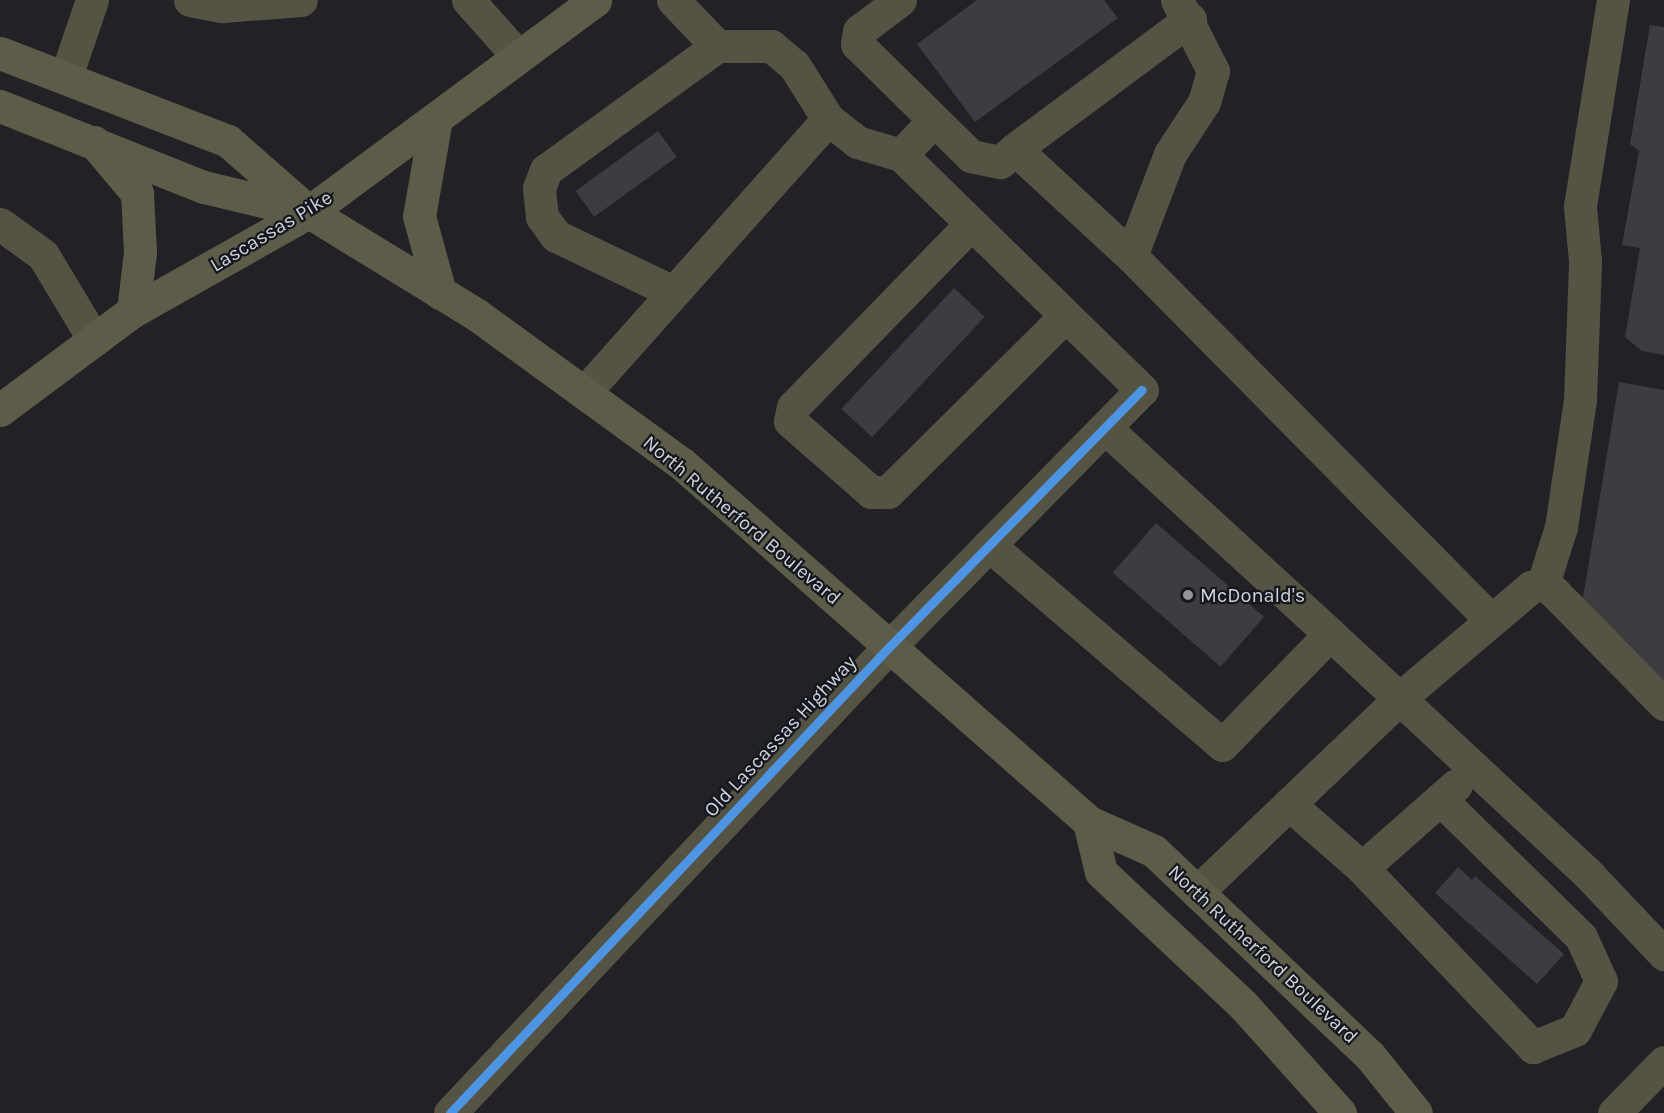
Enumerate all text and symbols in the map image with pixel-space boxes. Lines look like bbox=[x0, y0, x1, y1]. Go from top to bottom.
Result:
street label: Lascassas Pike bbox=[206, 185, 336, 277]
street label: North Rutherford Boulevard bbox=[638, 430, 846, 610]
place label: McDonald's bbox=[1200, 583, 1305, 607]
marker: McDonald's bbox=[1181, 588, 1195, 602]
street label: Old Lascassas Highway bbox=[699, 650, 861, 822]
street label: North Rutherford Boulevard bbox=[1163, 860, 1363, 1048]

